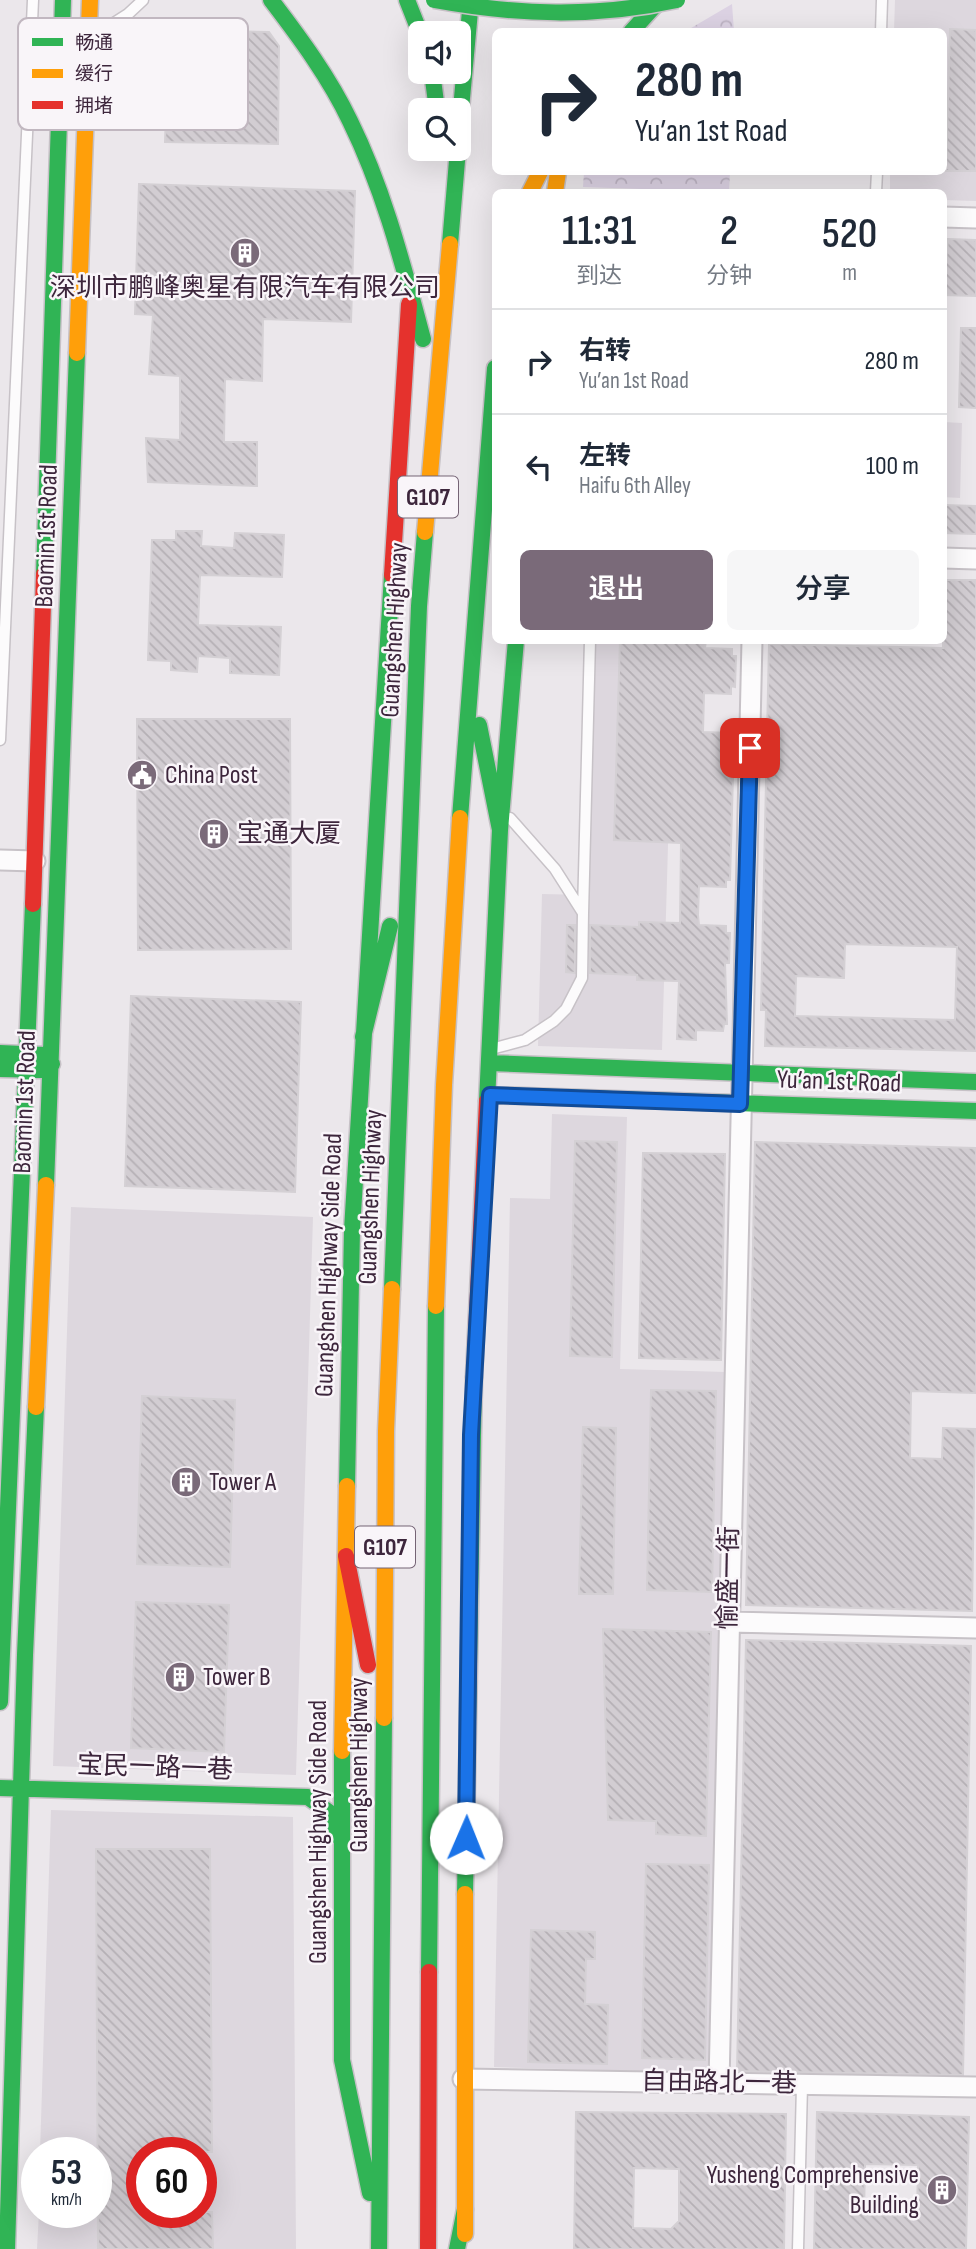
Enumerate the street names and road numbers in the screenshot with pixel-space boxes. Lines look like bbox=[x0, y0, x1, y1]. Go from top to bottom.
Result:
street label: Baomin 1st Road bbox=[29, 464, 65, 608]
road number: G107 bbox=[398, 476, 458, 518]
street label: Guangshen Highway bbox=[375, 542, 415, 718]
street label: Baomin 1st Road bbox=[7, 1030, 43, 1174]
street label: Yu’an 1st Road bbox=[776, 1064, 902, 1100]
street label: Guangshen Highway bbox=[352, 1109, 390, 1285]
street label: Guangshen Highway Side Road bbox=[309, 1132, 349, 1398]
road number: G107 bbox=[355, 1526, 415, 1568]
street label: 愉盛一街 bbox=[713, 1526, 745, 1630]
street label: Guangshen Highway bbox=[344, 1677, 375, 1853]
street label: Guangshen Highway Side Road bbox=[303, 1700, 334, 1964]
street label: 宝民一路一巷 bbox=[76, 1750, 234, 1786]
street label: 自由路北一巷 bbox=[641, 2066, 797, 2100]

